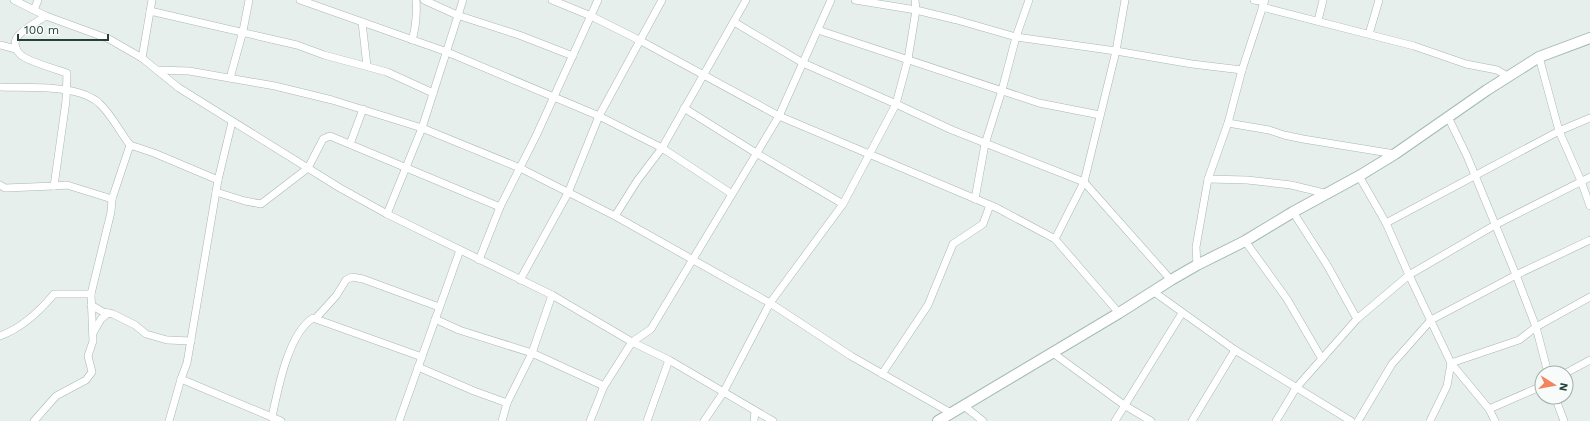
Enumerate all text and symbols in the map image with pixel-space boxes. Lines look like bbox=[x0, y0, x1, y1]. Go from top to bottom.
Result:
scale bar bbox=[18, 16, 108, 42]
text: 100 m bbox=[24, 23, 59, 37]
north arrow bbox=[1534, 365, 1574, 405]
text: N bbox=[1556, 382, 1570, 392]

